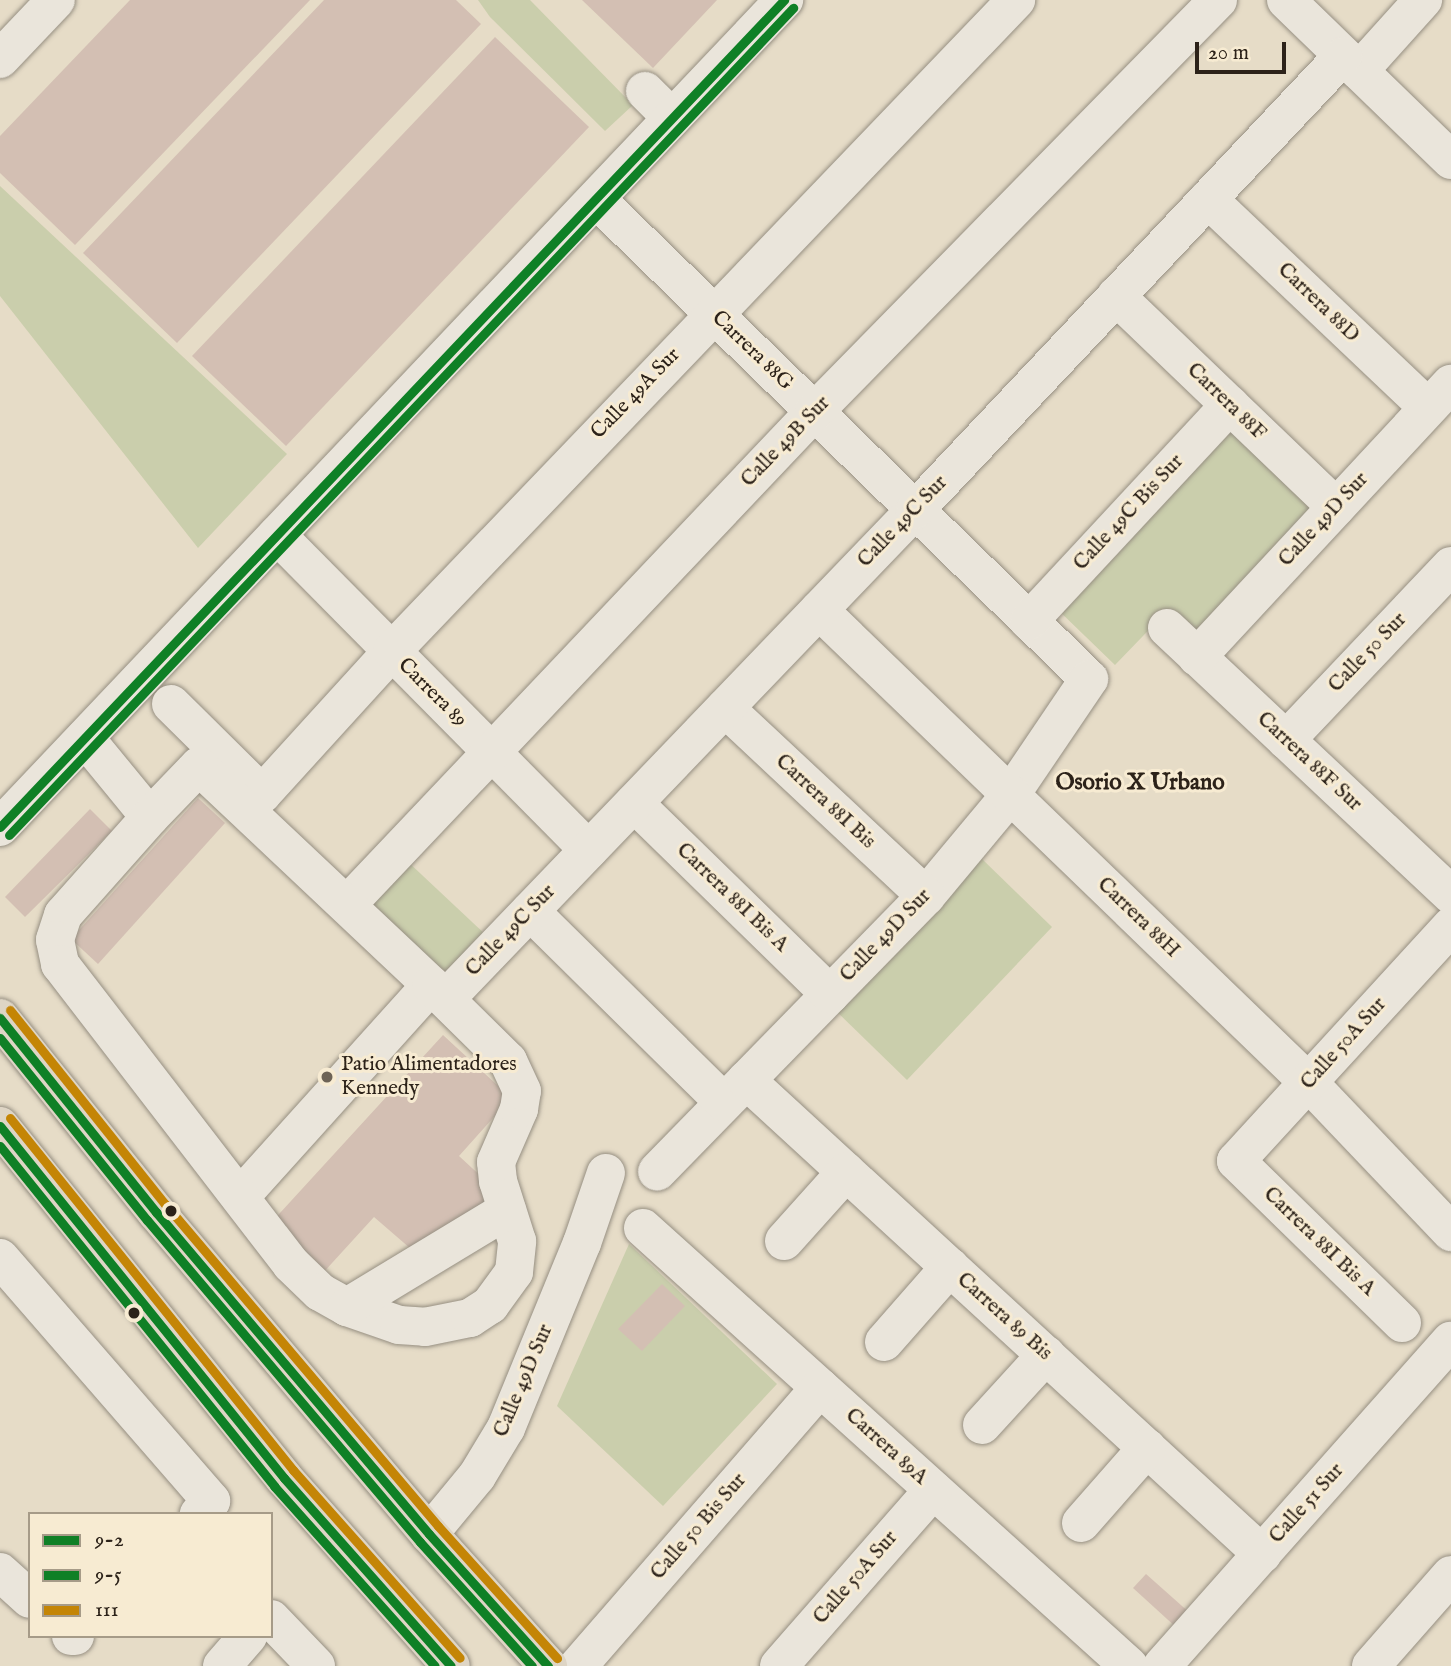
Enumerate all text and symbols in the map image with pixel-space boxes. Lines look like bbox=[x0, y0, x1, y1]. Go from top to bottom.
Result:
scale bar bbox=[1199, 28, 1290, 72]
text: 20 m bbox=[1208, 40, 1249, 67]
street label: Carrera 88D bbox=[1272, 258, 1364, 348]
street label: Carrera 88G bbox=[706, 306, 798, 396]
street label: Calle 49A Sur bbox=[586, 343, 686, 445]
street label: Carrera 88F bbox=[1181, 358, 1271, 446]
street label: Calle 49B Sur bbox=[736, 391, 836, 493]
street label: Calle 49C Bis Sur bbox=[1069, 450, 1189, 576]
street label: Calle 49D Sur bbox=[1274, 468, 1374, 572]
street label: Calle 49C Sur bbox=[853, 471, 953, 573]
street label: Calle 50 Sur bbox=[1324, 608, 1412, 698]
street label: Carrera 89 bbox=[392, 653, 472, 733]
street label: Carrera 88F Sur bbox=[1251, 707, 1367, 817]
street label: Carrera 88I Bis bbox=[770, 749, 880, 855]
district label: Osorio X Urbano bbox=[1055, 769, 1225, 797]
street label: Carrera 88I Bis A bbox=[671, 838, 793, 958]
street label: Carrera 88H bbox=[1091, 872, 1185, 964]
street label: Calle 49C Sur bbox=[461, 880, 561, 982]
street label: Calle 49D Sur bbox=[835, 884, 937, 988]
street label: Calle 50A Sur bbox=[1296, 993, 1392, 1095]
place label: Patio Alimentadores Kennedy bbox=[341, 1052, 517, 1102]
marker: Patio Alimentadores Kennedy bbox=[319, 1069, 335, 1085]
street label: Carrera 88I Bis A bbox=[1258, 1182, 1380, 1302]
unlabelled marker bbox=[164, 1204, 178, 1218]
street label: Carrera 89 Bis bbox=[951, 1268, 1057, 1366]
unlabelled marker bbox=[127, 1306, 141, 1320]
street label: Calle 49D Sur bbox=[489, 1321, 559, 1441]
street label: Carrera 89A bbox=[840, 1403, 932, 1491]
street label: Calle 51 Sur bbox=[1264, 1459, 1350, 1549]
street label: Calle 50 Bis Sur bbox=[646, 1469, 752, 1585]
legend bbox=[28, 1512, 273, 1638]
street label: Calle 50A Sur bbox=[809, 1526, 903, 1630]
text: 9-2 bbox=[95, 1527, 124, 1554]
text: 9-5 bbox=[95, 1562, 122, 1589]
text: 111 bbox=[95, 1597, 118, 1624]

